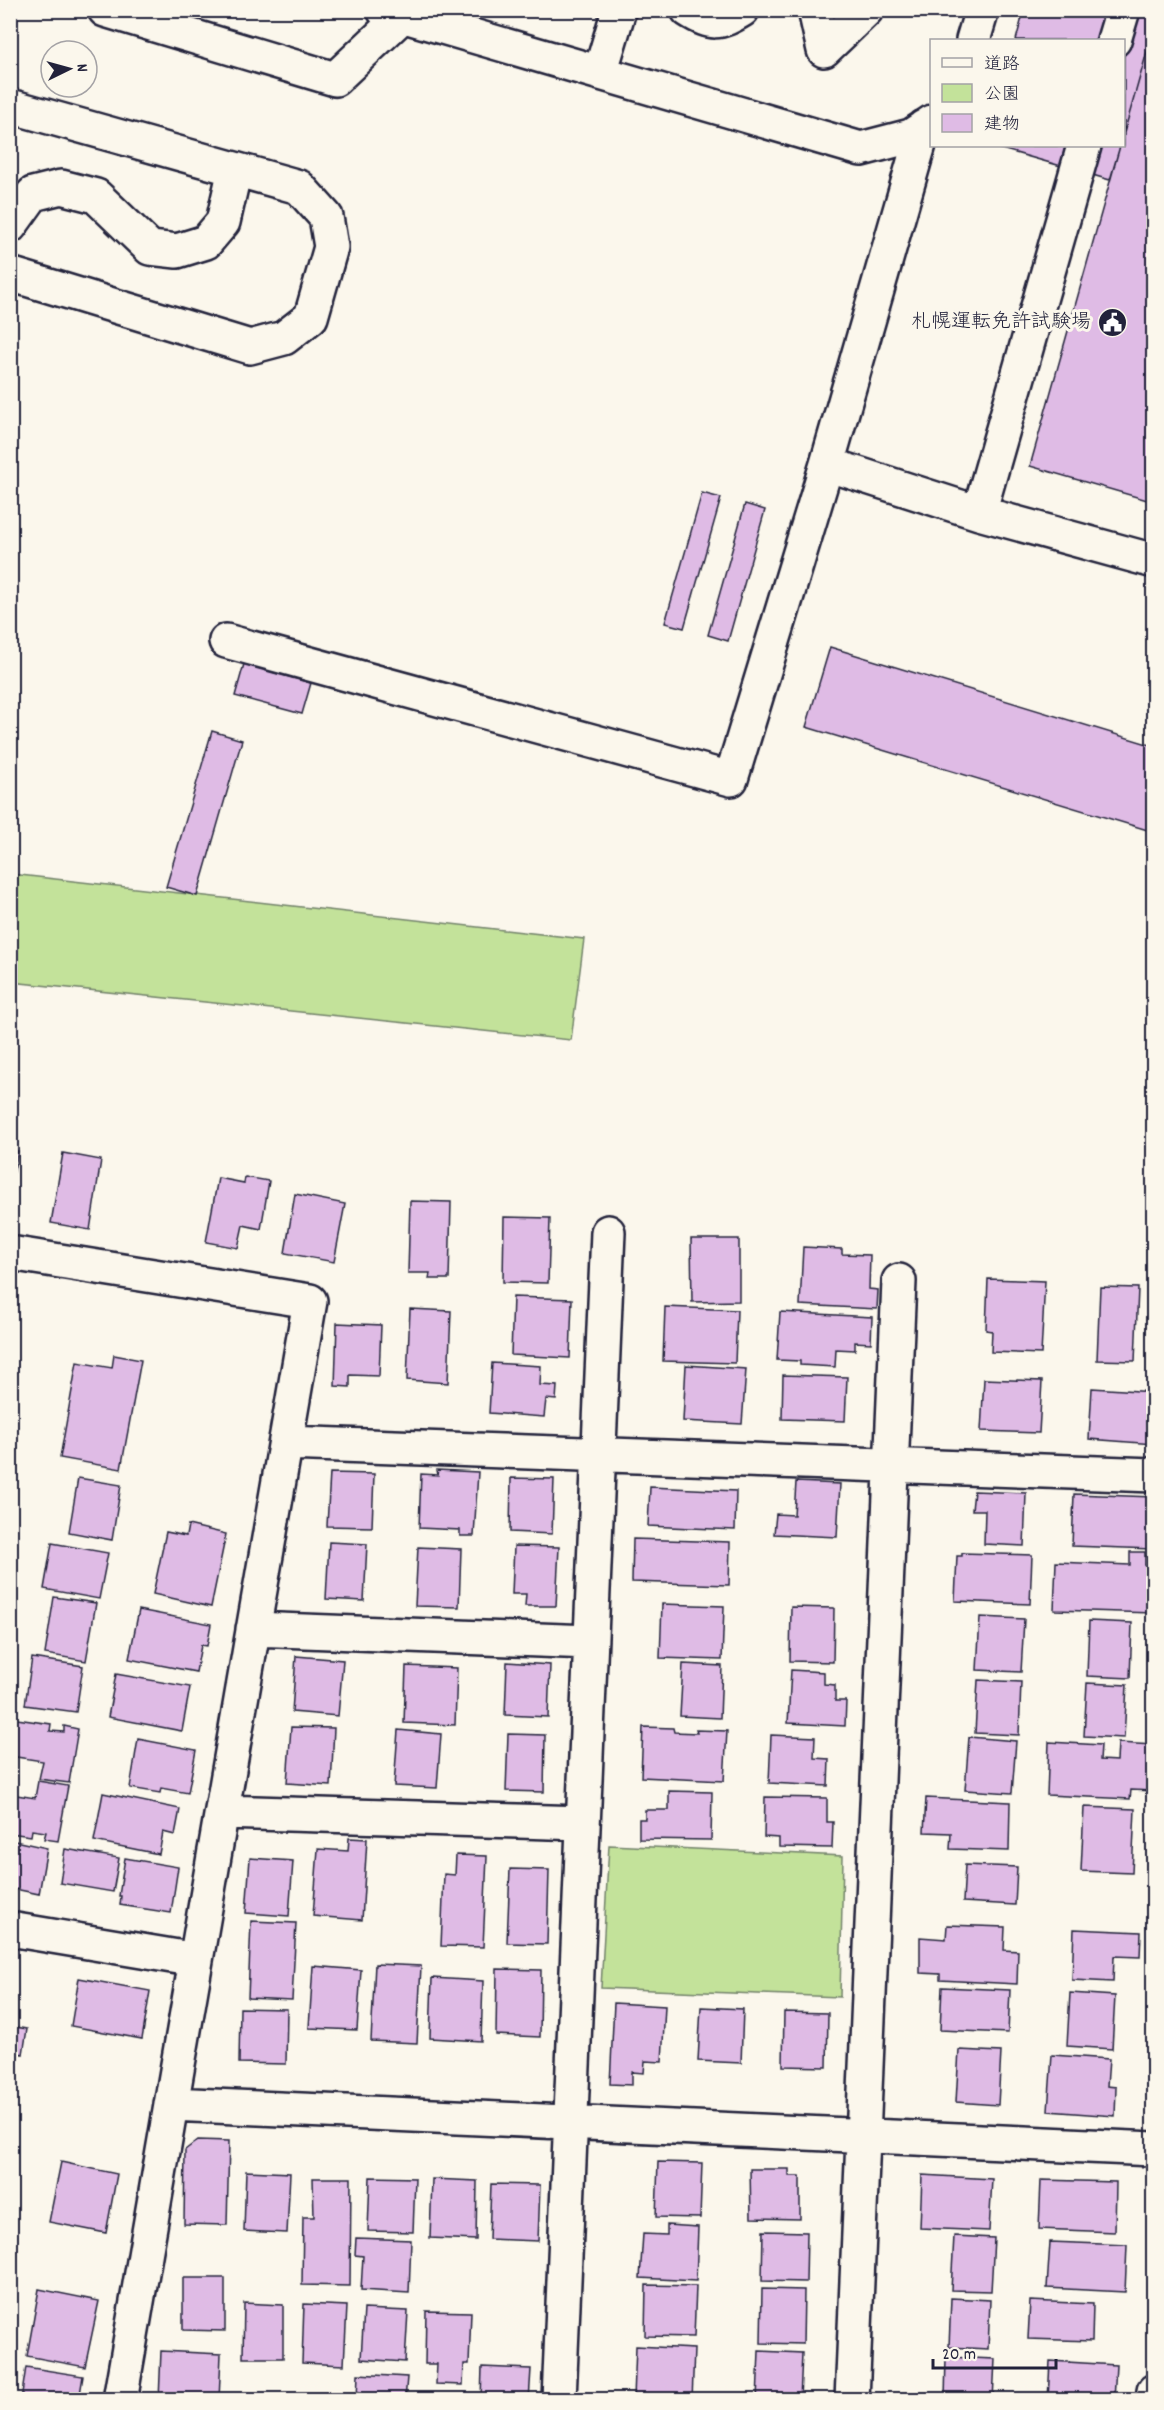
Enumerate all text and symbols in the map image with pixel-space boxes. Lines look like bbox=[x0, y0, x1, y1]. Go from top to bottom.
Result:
north arrow bbox=[39, 39, 99, 99]
legend bbox=[930, 39, 1125, 147]
text: 道路 bbox=[984, 53, 1020, 78]
text: N bbox=[70, 63, 93, 73]
text: 公園 bbox=[984, 83, 1020, 108]
text: 建物 bbox=[984, 113, 1020, 138]
public building icon: 札幌運転免許試験場 bbox=[1096, 307, 1128, 339]
place label: 札幌運転免許試験場 bbox=[911, 309, 1091, 337]
scale bar bbox=[933, 2332, 1056, 2370]
text: 20 m bbox=[942, 2343, 976, 2368]

